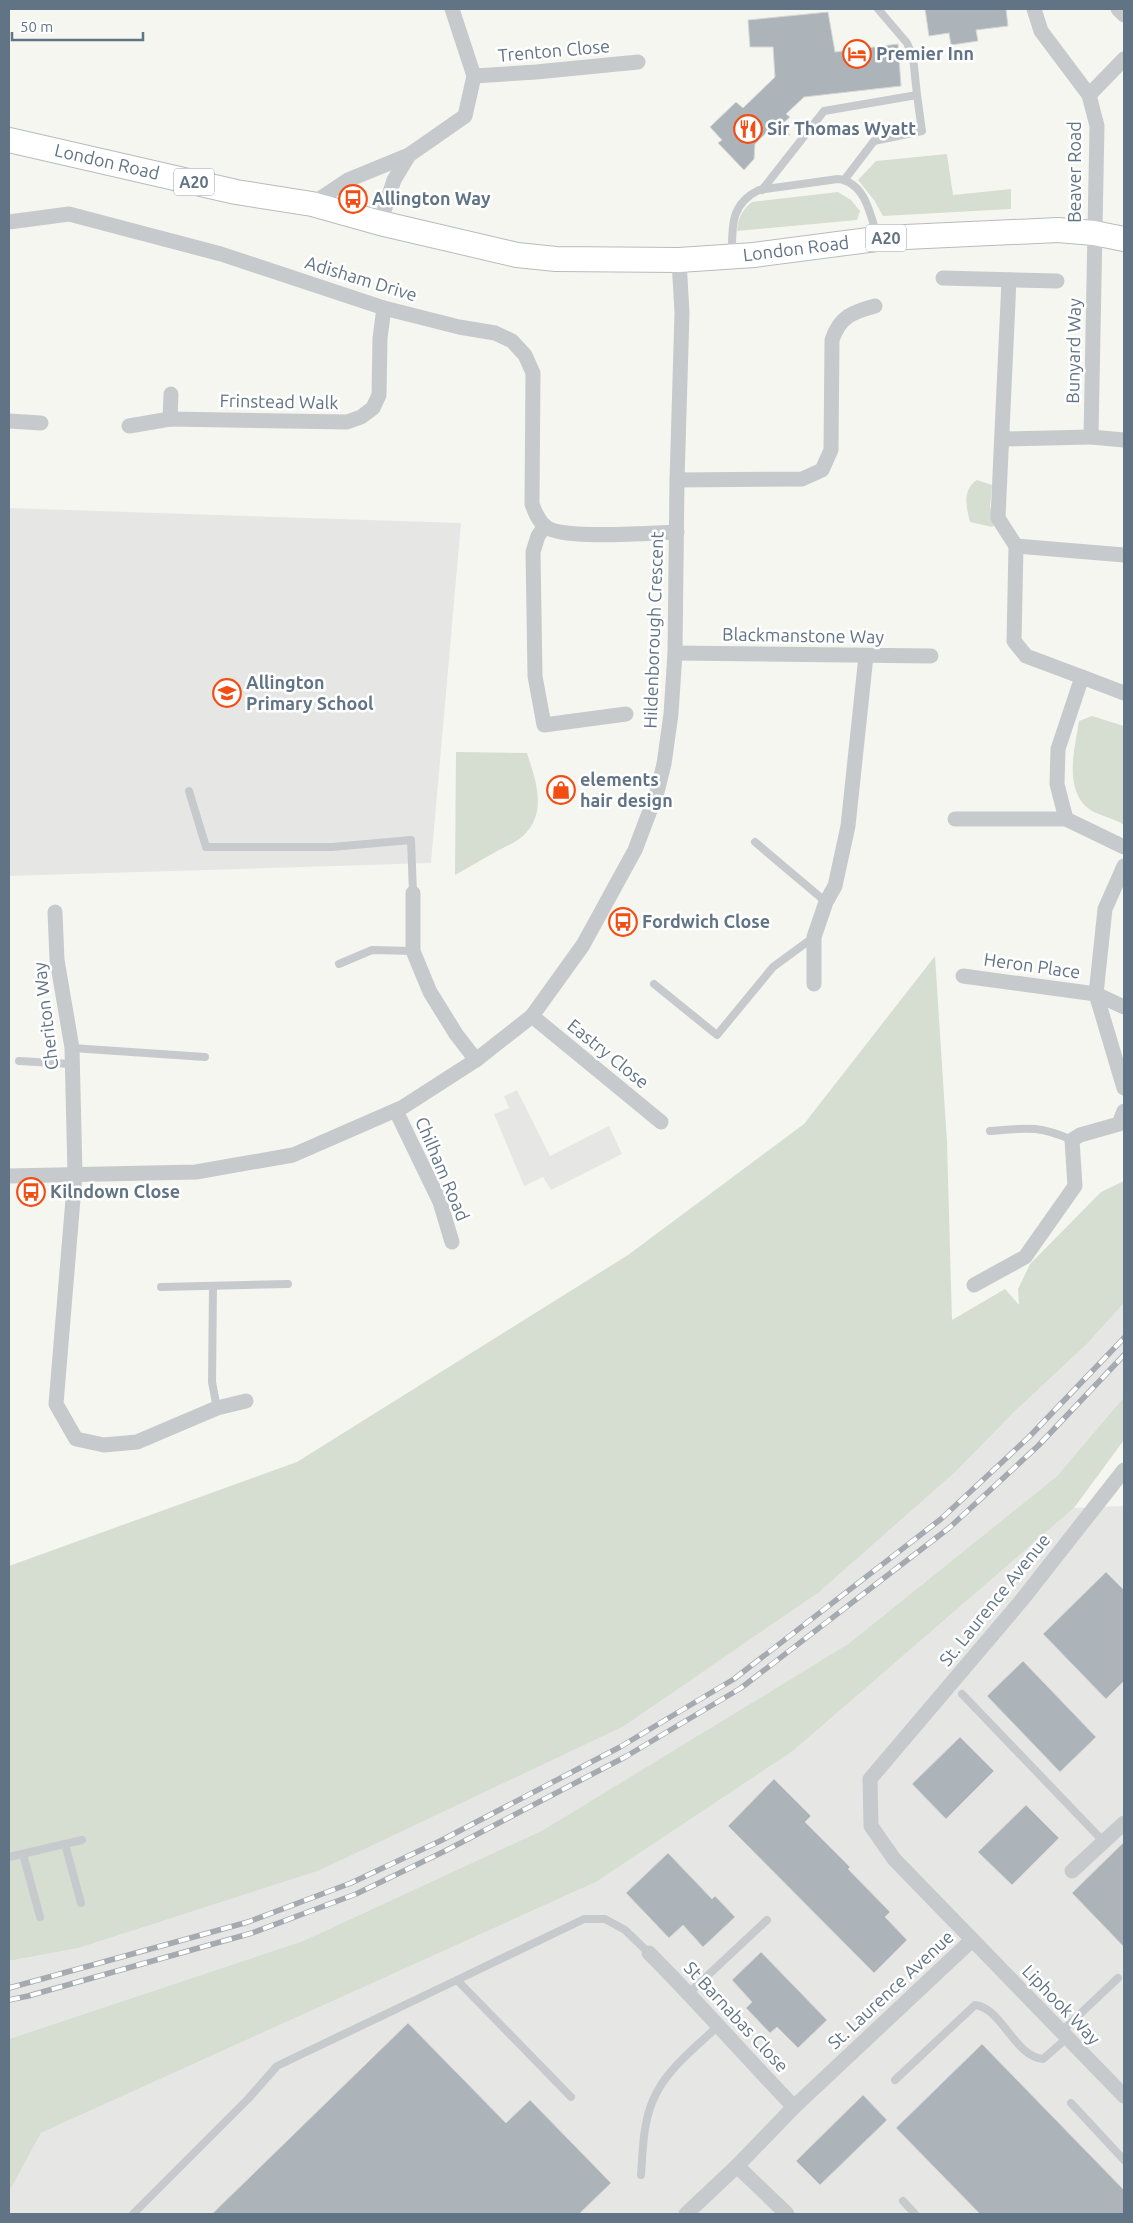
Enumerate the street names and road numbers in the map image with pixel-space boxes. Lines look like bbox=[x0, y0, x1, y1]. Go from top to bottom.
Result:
street label: Trenton Close bbox=[497, 35, 611, 65]
street label: Beaver Road bbox=[1064, 121, 1084, 223]
street label: London Road bbox=[53, 139, 162, 183]
road number: A20 bbox=[174, 168, 214, 196]
road number: A20 bbox=[866, 224, 906, 252]
street label: London Road bbox=[742, 232, 850, 264]
street label: Adisham Drive bbox=[303, 252, 420, 305]
street label: Bunyard Way bbox=[1062, 298, 1084, 404]
street label: Frinstead Walk bbox=[220, 390, 339, 412]
street label: Hildenborough Crescent bbox=[640, 531, 666, 729]
street label: Blackmanstone Way bbox=[722, 624, 884, 646]
street label: Heron Place bbox=[983, 948, 1082, 982]
street label: Cheriton Way bbox=[28, 961, 62, 1071]
street label: Eastry Close bbox=[564, 1015, 653, 1092]
street label: Chilham Road bbox=[412, 1114, 474, 1224]
street label: St. Laurence Avenue bbox=[935, 1529, 1054, 1669]
street label: St. Laurence Avenue bbox=[824, 1926, 957, 2053]
street label: St Barnabas Close bbox=[681, 1957, 793, 2076]
street label: Liphook Way bbox=[1019, 1960, 1105, 2048]

